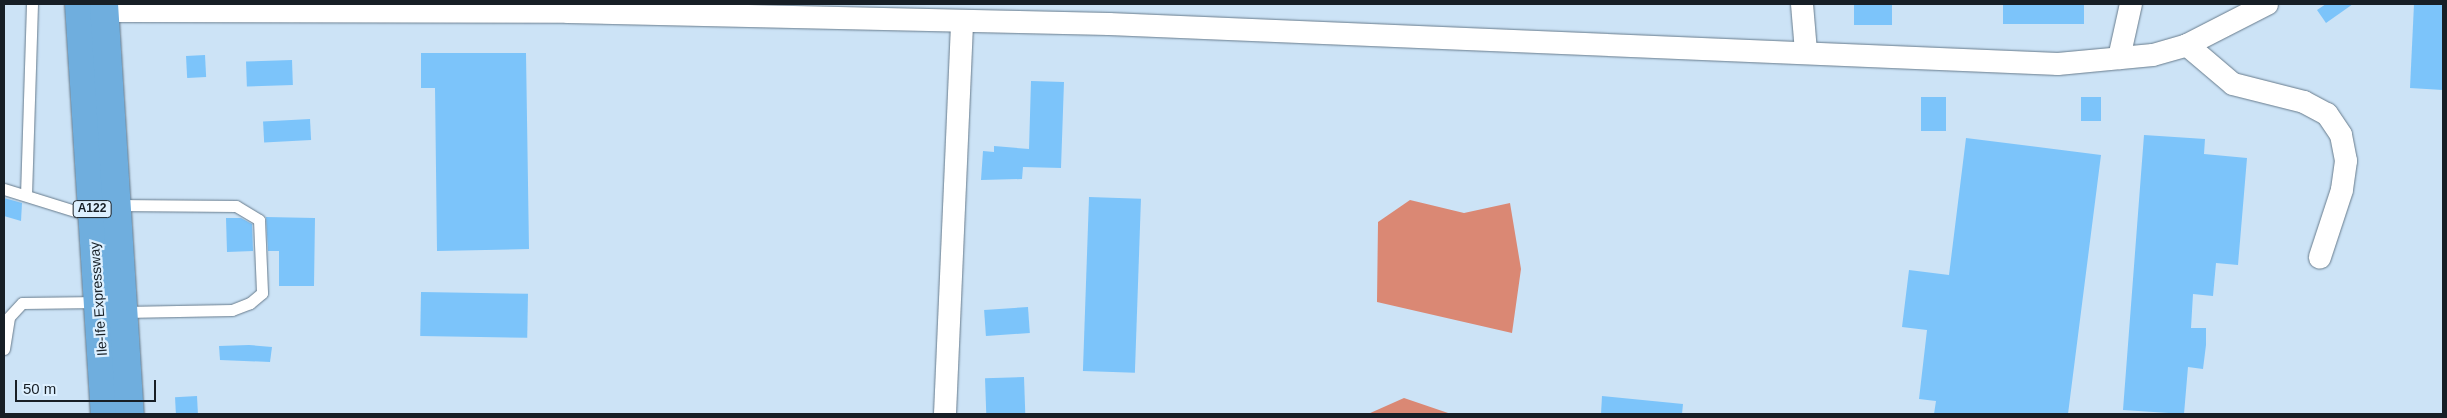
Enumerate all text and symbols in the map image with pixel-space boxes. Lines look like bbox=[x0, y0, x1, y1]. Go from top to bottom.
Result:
road number: A122 bbox=[72, 200, 112, 218]
street label: Ile-Ife Expressway bbox=[86, 241, 110, 357]
scale bar bbox=[18, 370, 159, 402]
text: 50 m bbox=[23, 380, 56, 397]

